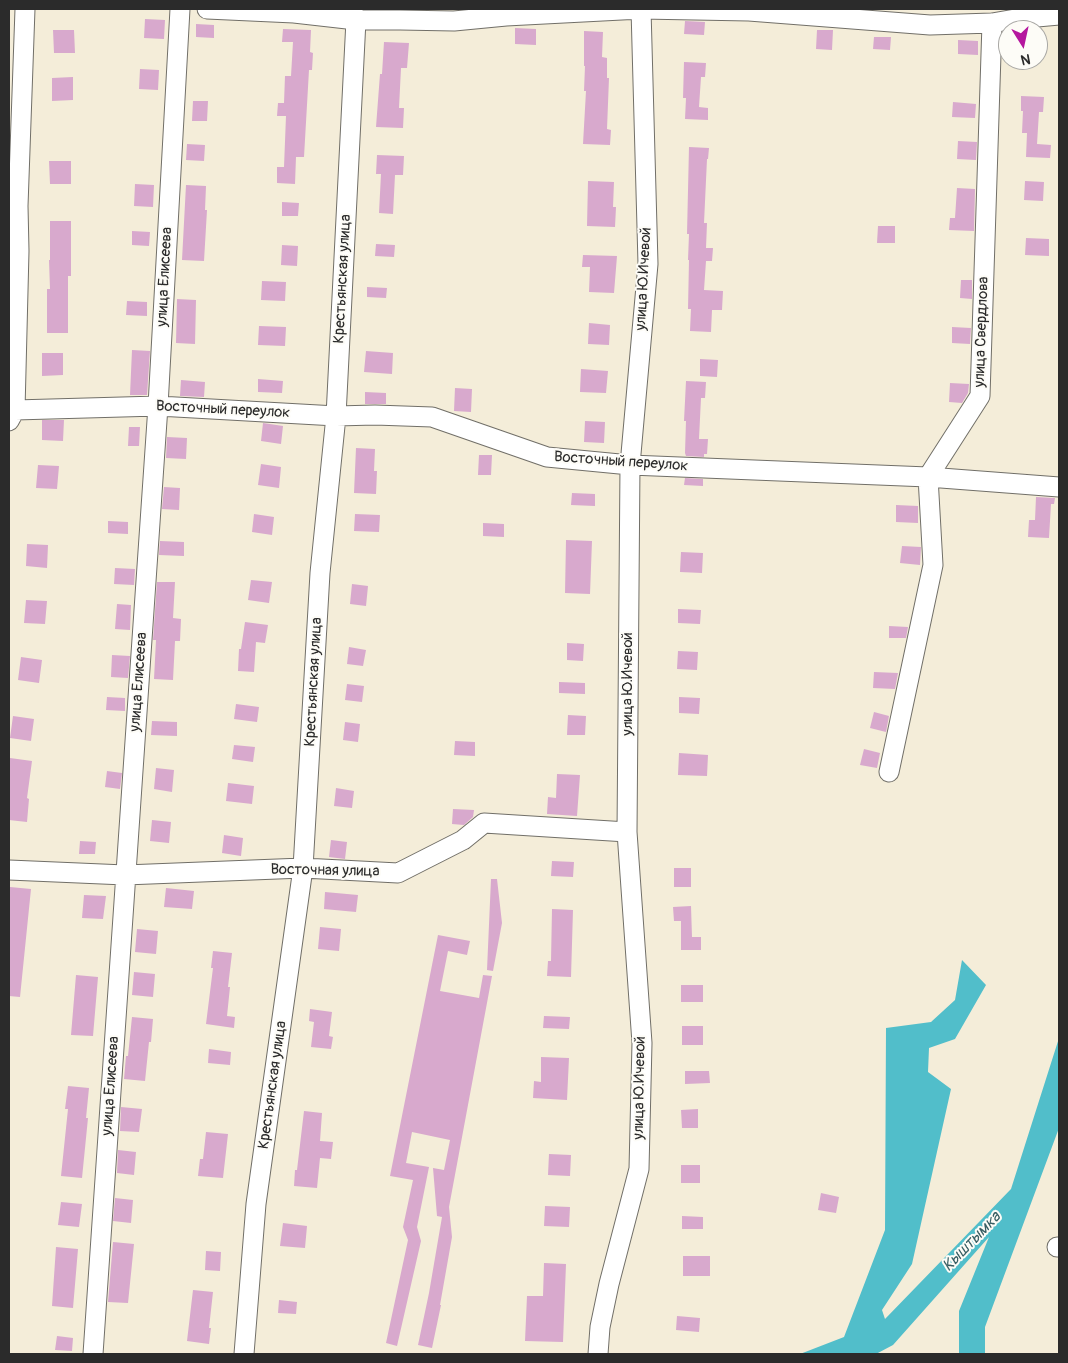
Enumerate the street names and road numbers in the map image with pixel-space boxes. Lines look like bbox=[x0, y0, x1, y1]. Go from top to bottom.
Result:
street label: Крестьянская улица bbox=[331, 214, 355, 344]
street label: улица Елисеева bbox=[153, 227, 177, 327]
street label: улица Ю.Ичевой bbox=[632, 227, 656, 331]
street label: улица Свердлова bbox=[971, 276, 993, 388]
street label: Восточный переулок bbox=[156, 398, 290, 422]
street label: Восточный переулок bbox=[553, 448, 689, 476]
street label: Крестьянская улица bbox=[302, 617, 326, 747]
street label: улица Елисеева bbox=[127, 632, 151, 732]
street label: улица Ю.Ичевой bbox=[619, 632, 637, 736]
street label: Восточная улица bbox=[270, 861, 380, 881]
street label: Крестьянская улица bbox=[255, 1020, 291, 1150]
street label: улица Елисеева bbox=[99, 1036, 123, 1136]
street label: улица Ю.Ичевой bbox=[630, 1036, 650, 1140]

